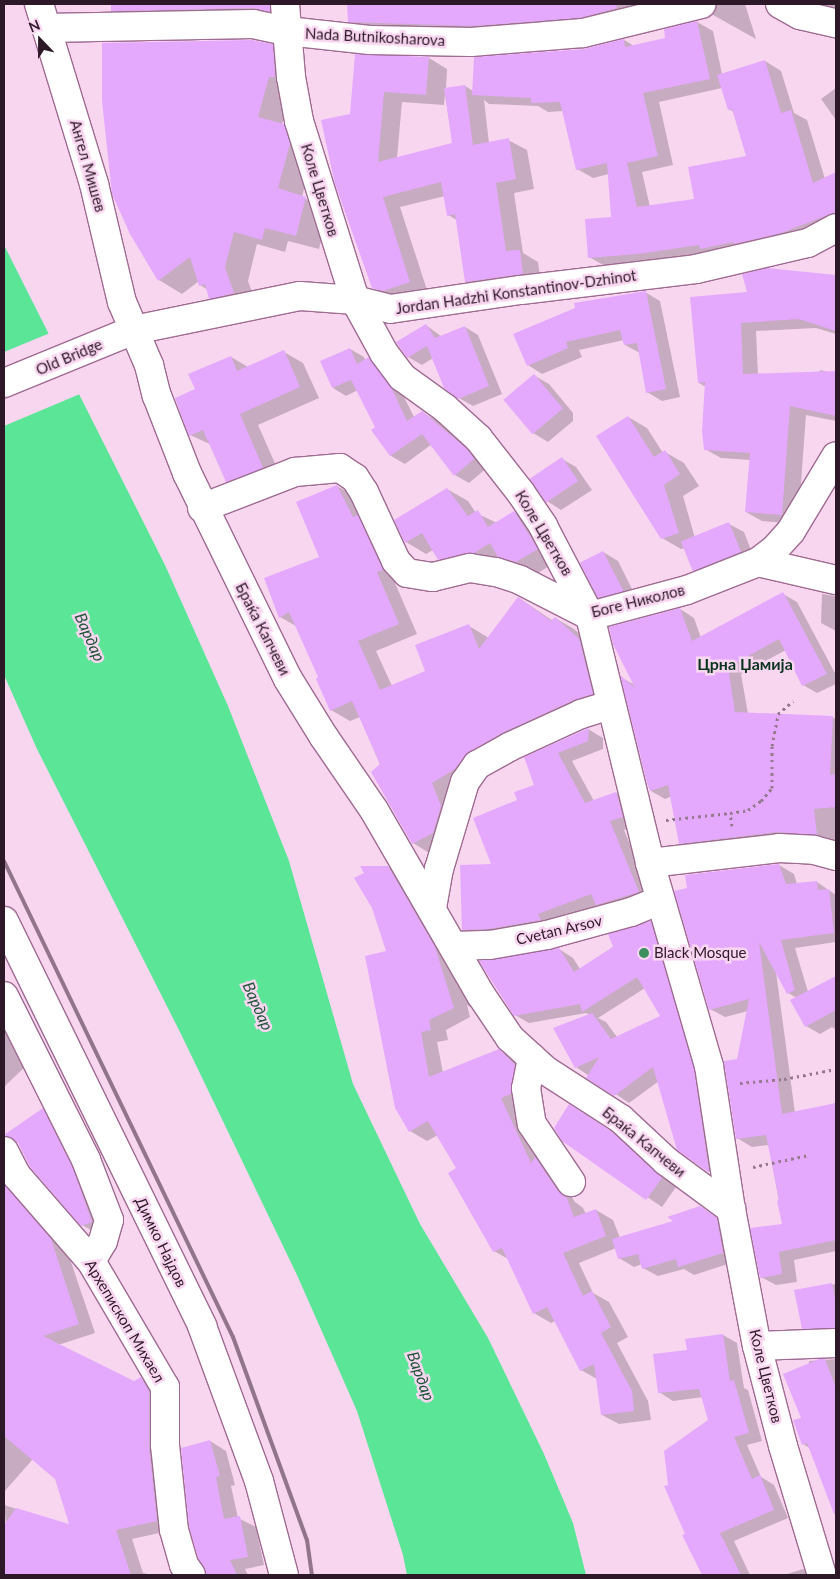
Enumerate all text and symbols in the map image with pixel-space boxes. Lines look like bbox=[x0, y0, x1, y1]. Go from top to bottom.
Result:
north arrow bbox=[15, 15, 65, 65]
text: N bbox=[26, 16, 42, 36]
street label: Nada Butnikosharova bbox=[305, 24, 445, 50]
street label: Ангел Мишев bbox=[66, 118, 110, 214]
street label: Коле Цветков bbox=[297, 141, 343, 239]
street label: Jordan Hadzhi Konstantinov-Dzhinot bbox=[395, 266, 637, 318]
street label: Old Bridge bbox=[33, 335, 105, 379]
street label: Коле Цветков bbox=[512, 487, 576, 579]
street label: Браќа Капчеви bbox=[232, 580, 294, 678]
street label: Боге Николов bbox=[589, 581, 687, 621]
water label: Вардар bbox=[71, 610, 109, 664]
district label: Црна Џамија bbox=[697, 654, 793, 674]
street label: Cvetan Arsov bbox=[514, 911, 604, 949]
place label: Black Mosque bbox=[654, 944, 747, 962]
marker: Black Mosque bbox=[638, 947, 650, 959]
water label: Вардар bbox=[239, 979, 277, 1033]
street label: Браќа Капчеви bbox=[599, 1103, 689, 1181]
street label: Димко Најдов bbox=[131, 1194, 191, 1290]
street label: Архепископ Михаел bbox=[81, 1256, 169, 1386]
street label: Коле Цветков bbox=[746, 1327, 786, 1425]
water label: Вардар bbox=[403, 1349, 439, 1403]

